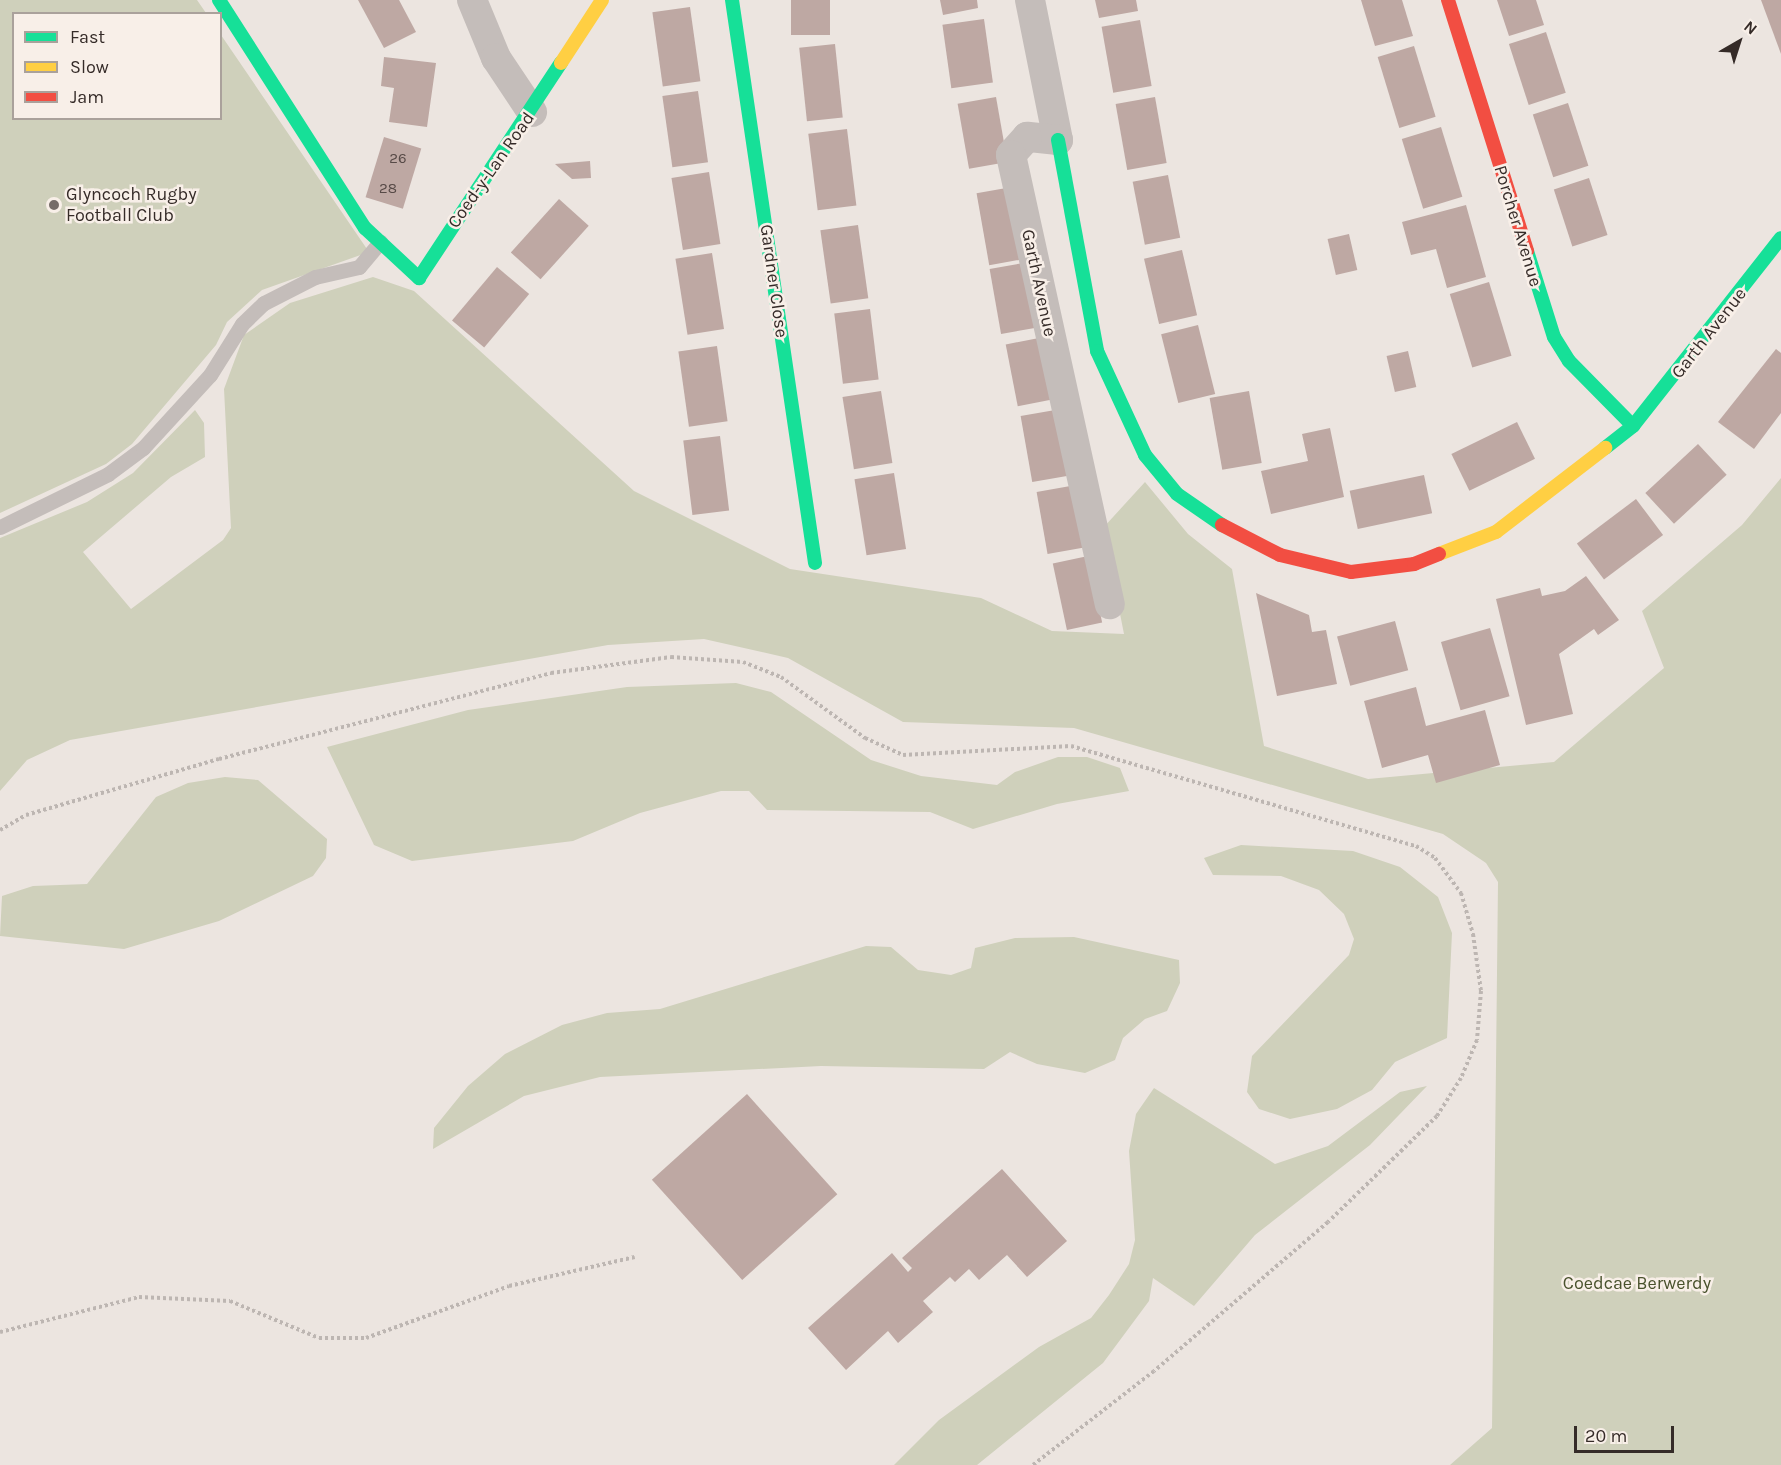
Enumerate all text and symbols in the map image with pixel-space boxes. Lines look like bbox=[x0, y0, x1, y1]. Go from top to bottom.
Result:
legend bbox=[12, 12, 222, 120]
north arrow bbox=[1709, 12, 1769, 72]
text: N bbox=[1740, 17, 1761, 39]
text: Fast bbox=[70, 26, 105, 48]
text: Slow bbox=[70, 56, 109, 78]
text: Jam bbox=[70, 86, 104, 108]
street label: Coed-y-Lan Road bbox=[443, 108, 539, 232]
house number: 26 bbox=[389, 150, 407, 168]
street label: Porcher Avenue bbox=[1489, 163, 1547, 289]
house number: 28 bbox=[379, 180, 397, 198]
place label: Glyncoch Rugby Football Club bbox=[66, 184, 197, 226]
marker: Glyncoch Rugby Football Club bbox=[47, 198, 61, 212]
street label: Gardner Close bbox=[755, 223, 793, 339]
street label: Garth Avenue bbox=[1017, 227, 1061, 339]
street label: Garth Avenue bbox=[1667, 283, 1751, 383]
park label: Coedcae Berwerdy bbox=[1563, 1272, 1711, 1294]
scale bar bbox=[1577, 1414, 1678, 1452]
text: 20 m bbox=[1585, 1425, 1627, 1447]

